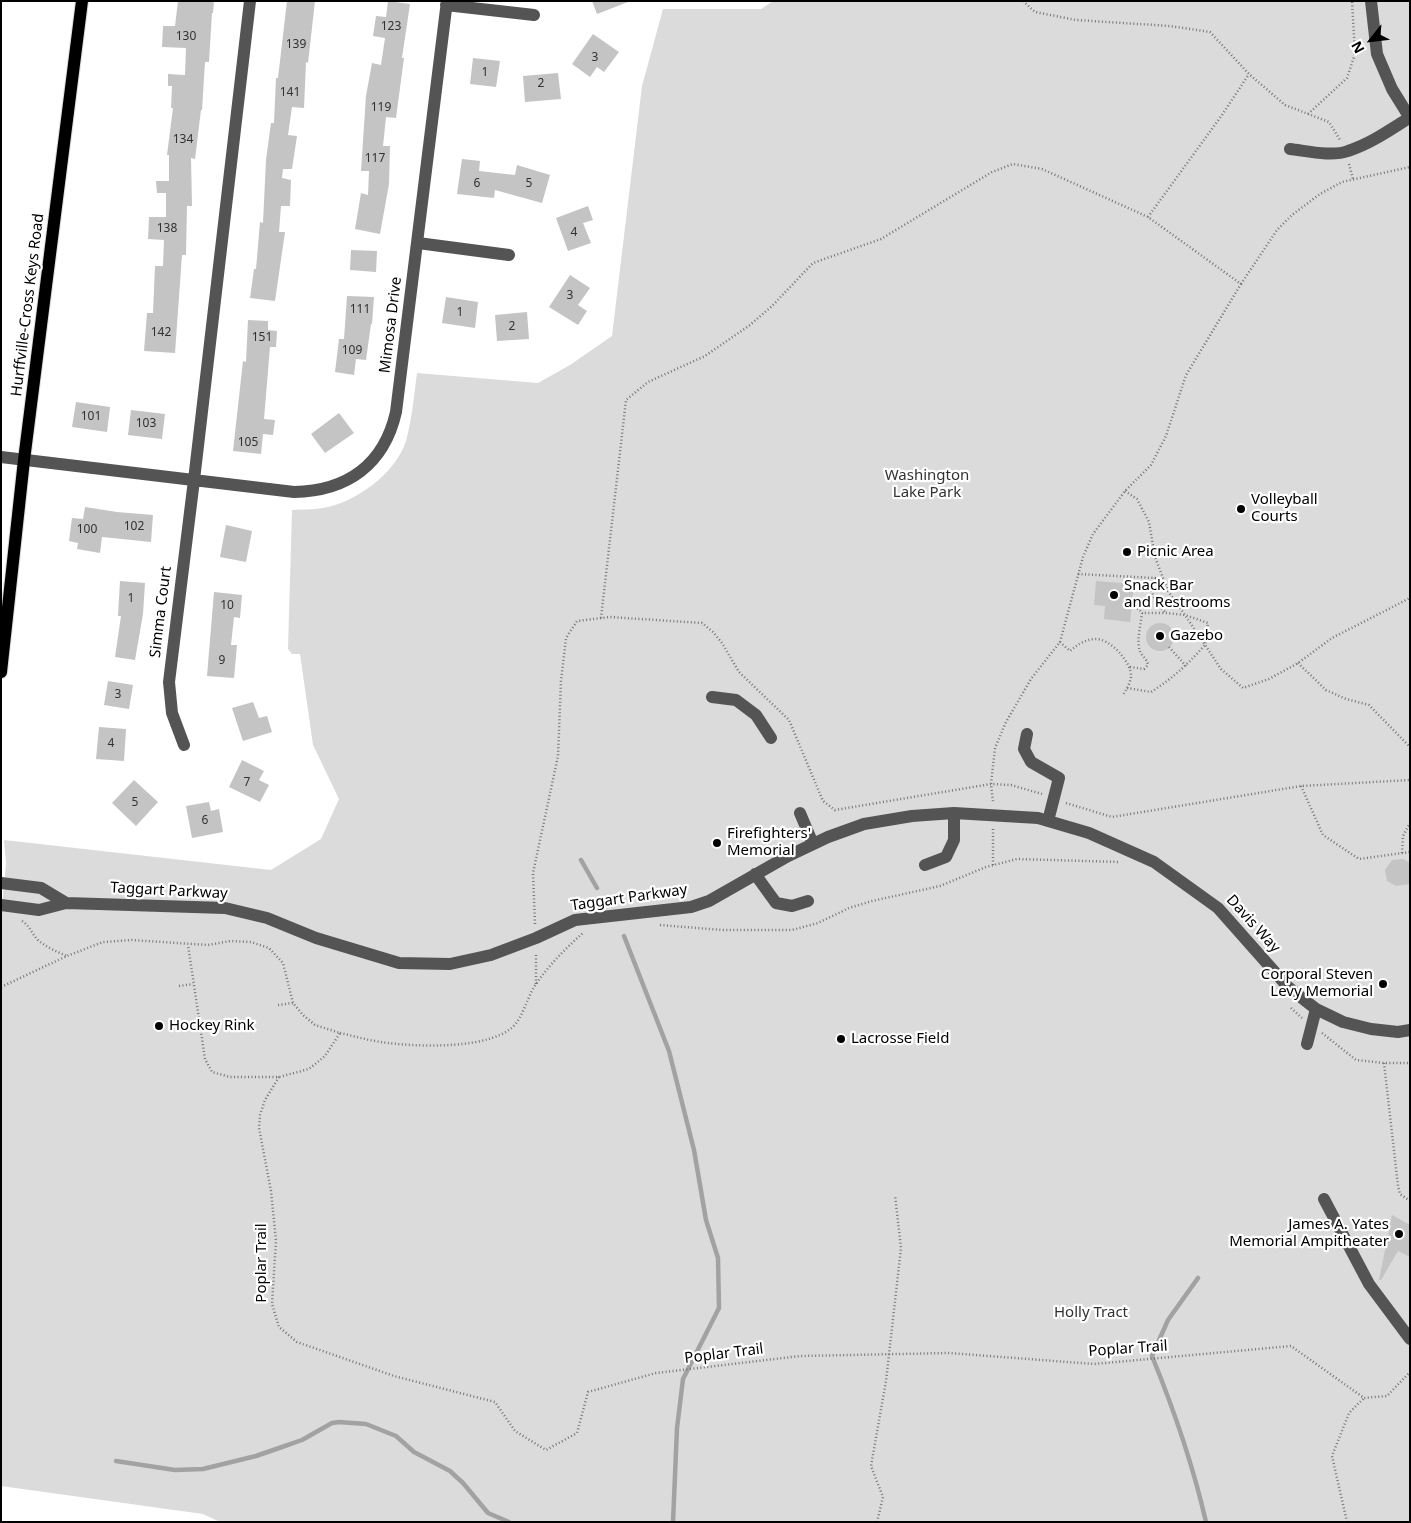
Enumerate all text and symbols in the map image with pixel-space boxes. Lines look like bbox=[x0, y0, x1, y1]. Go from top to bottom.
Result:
north arrow bbox=[1346, 15, 1396, 65]
house number: 123 bbox=[381, 20, 401, 34]
house number: 130 bbox=[176, 30, 196, 44]
house number: 139 bbox=[286, 38, 306, 52]
text: N bbox=[1346, 38, 1369, 57]
house number: 3 bbox=[592, 51, 598, 65]
house number: 1 bbox=[482, 66, 488, 80]
house number: 2 bbox=[538, 77, 544, 91]
house number: 141 bbox=[280, 86, 300, 100]
house number: 119 bbox=[371, 101, 391, 115]
house number: 134 bbox=[173, 133, 193, 147]
house number: 117 bbox=[365, 152, 385, 166]
house number: 6 bbox=[474, 177, 480, 191]
house number: 5 bbox=[526, 177, 532, 191]
street label: Hurffville-Cross Keys Road bbox=[8, 212, 48, 398]
house number: 138 bbox=[157, 222, 177, 236]
house number: 4 bbox=[571, 226, 577, 240]
street label: Mimosa Drive bbox=[376, 276, 406, 374]
house number: 3 bbox=[567, 289, 573, 303]
house number: 111 bbox=[350, 303, 370, 317]
house number: 1 bbox=[457, 306, 463, 320]
house number: 2 bbox=[509, 320, 515, 334]
house number: 142 bbox=[151, 326, 171, 340]
house number: 151 bbox=[252, 331, 272, 345]
house number: 109 bbox=[342, 344, 362, 358]
house number: 101 bbox=[81, 410, 101, 424]
house number: 103 bbox=[136, 417, 156, 431]
house number: 105 bbox=[238, 436, 258, 450]
park label: Washington Lake Park bbox=[885, 467, 969, 502]
place label: Volleyball Courts bbox=[1251, 491, 1318, 526]
marker: Volleyball Courts bbox=[1235, 503, 1247, 515]
house number: 102 bbox=[124, 520, 144, 534]
house number: 100 bbox=[77, 523, 97, 537]
place label: Picnic Area bbox=[1137, 543, 1214, 561]
marker: Picnic Area bbox=[1121, 546, 1133, 558]
street label: Simma Court bbox=[146, 565, 176, 659]
place label: Snack Bar and Restrooms bbox=[1124, 577, 1230, 612]
marker: Snack Bar and Restrooms bbox=[1108, 589, 1120, 601]
house number: 1 bbox=[128, 592, 134, 606]
house number: 10 bbox=[220, 599, 234, 613]
place label: Gazebo bbox=[1170, 627, 1223, 645]
marker: Gazebo bbox=[1154, 630, 1166, 642]
house number: 9 bbox=[219, 654, 225, 668]
house number: 3 bbox=[115, 688, 121, 702]
house number: 4 bbox=[108, 737, 114, 751]
house number: 7 bbox=[244, 776, 250, 790]
house number: 5 bbox=[132, 796, 138, 810]
house number: 6 bbox=[202, 814, 208, 828]
place label: Firefighters' Memorial bbox=[727, 825, 811, 860]
marker: Firefighters' Memorial bbox=[711, 837, 723, 849]
street label: Taggart Parkway bbox=[110, 879, 228, 903]
street label: Taggart Parkway bbox=[570, 881, 688, 915]
street label: Davis Way bbox=[1222, 891, 1284, 957]
place label: Corporal Steven Levy Memorial bbox=[1261, 966, 1373, 1001]
marker: Corporal Steven Levy Memorial bbox=[1377, 978, 1389, 990]
place label: Hockey Rink bbox=[169, 1017, 255, 1035]
marker: Hockey Rink bbox=[153, 1020, 165, 1032]
place label: Lacrosse Field bbox=[851, 1030, 949, 1048]
marker: Lacrosse Field bbox=[835, 1033, 847, 1045]
place label: James A. Yates Memorial Ampitheater bbox=[1229, 1216, 1389, 1251]
street label: Poplar Trail bbox=[253, 1223, 271, 1303]
marker: James A. Yates Memorial Ampitheater bbox=[1393, 1228, 1405, 1240]
park label: Holly Tract bbox=[1054, 1304, 1128, 1322]
street label: Poplar Trail bbox=[1088, 1337, 1168, 1361]
street label: Poplar Trail bbox=[684, 1340, 764, 1368]

